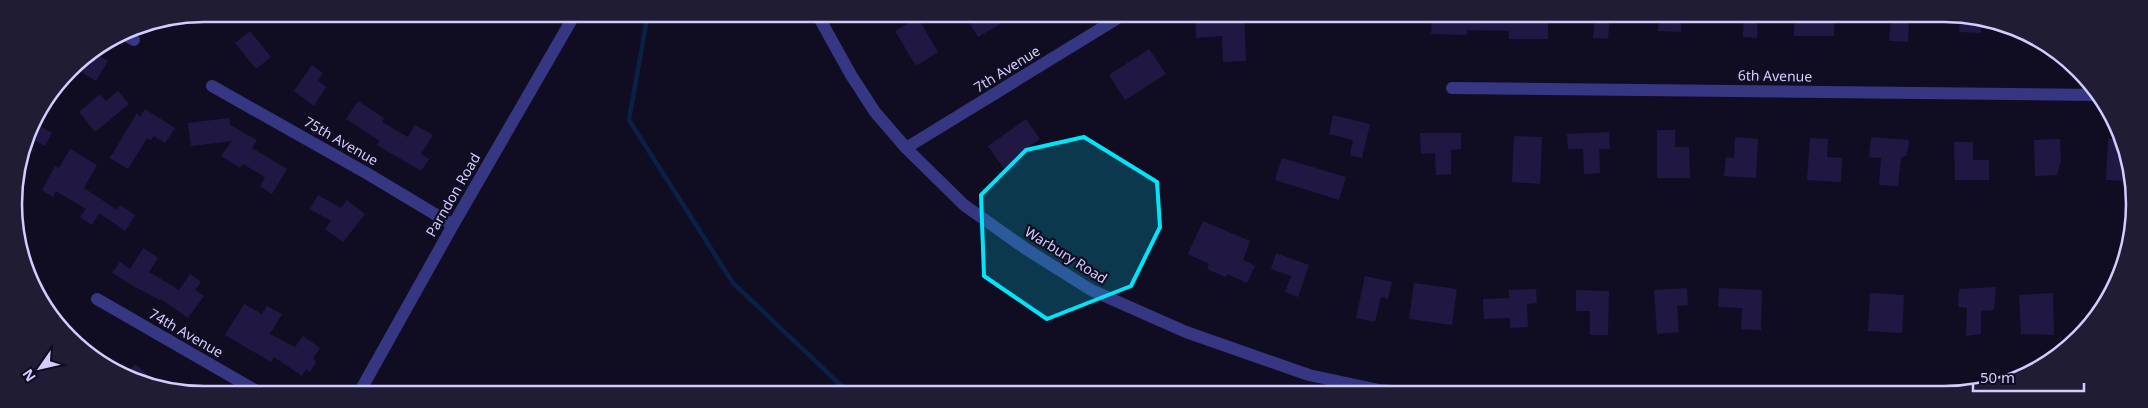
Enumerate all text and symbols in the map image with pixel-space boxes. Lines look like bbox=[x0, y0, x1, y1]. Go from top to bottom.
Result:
street label: 7th Avenue bbox=[970, 41, 1043, 96]
street label: 6th Avenue bbox=[1738, 65, 1813, 86]
street label: 75th Avenue bbox=[301, 112, 382, 169]
street label: Parndon Road bbox=[421, 149, 484, 240]
street label: Warbury Road bbox=[1021, 222, 1111, 287]
street label: 74th Avenue bbox=[146, 304, 227, 361]
north arrow bbox=[15, 343, 65, 393]
scale bar bbox=[1973, 360, 2084, 392]
text: N bbox=[18, 366, 40, 386]
text: 50 m bbox=[1980, 367, 2015, 387]

